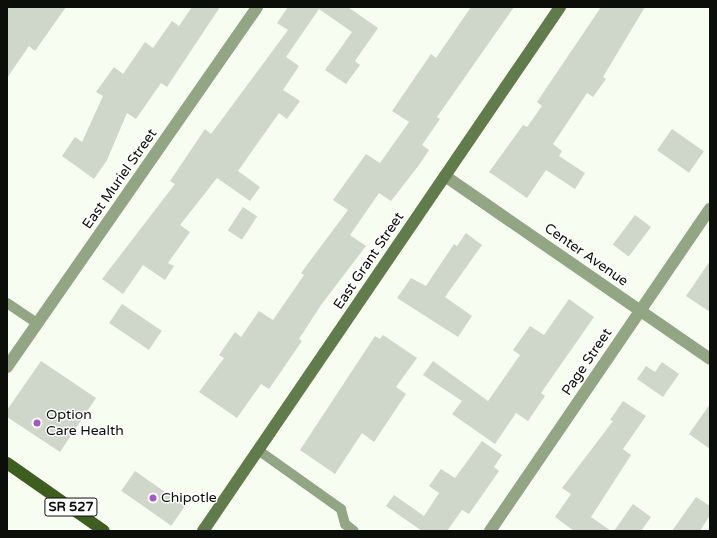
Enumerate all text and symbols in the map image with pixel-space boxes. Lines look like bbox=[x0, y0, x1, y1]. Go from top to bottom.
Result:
street label: East Muriel Street bbox=[79, 126, 161, 232]
street label: East Grant Street bbox=[330, 209, 408, 313]
street label: Center Avenue bbox=[541, 220, 631, 290]
street label: Page Street bbox=[558, 325, 616, 399]
place label: Option Care Health bbox=[46, 407, 124, 440]
marker: Option Care Health bbox=[31, 417, 43, 429]
place label: Chipotle bbox=[161, 490, 217, 506]
marker: Chipotle bbox=[148, 493, 158, 503]
road number: SR 527 bbox=[44, 496, 98, 518]

